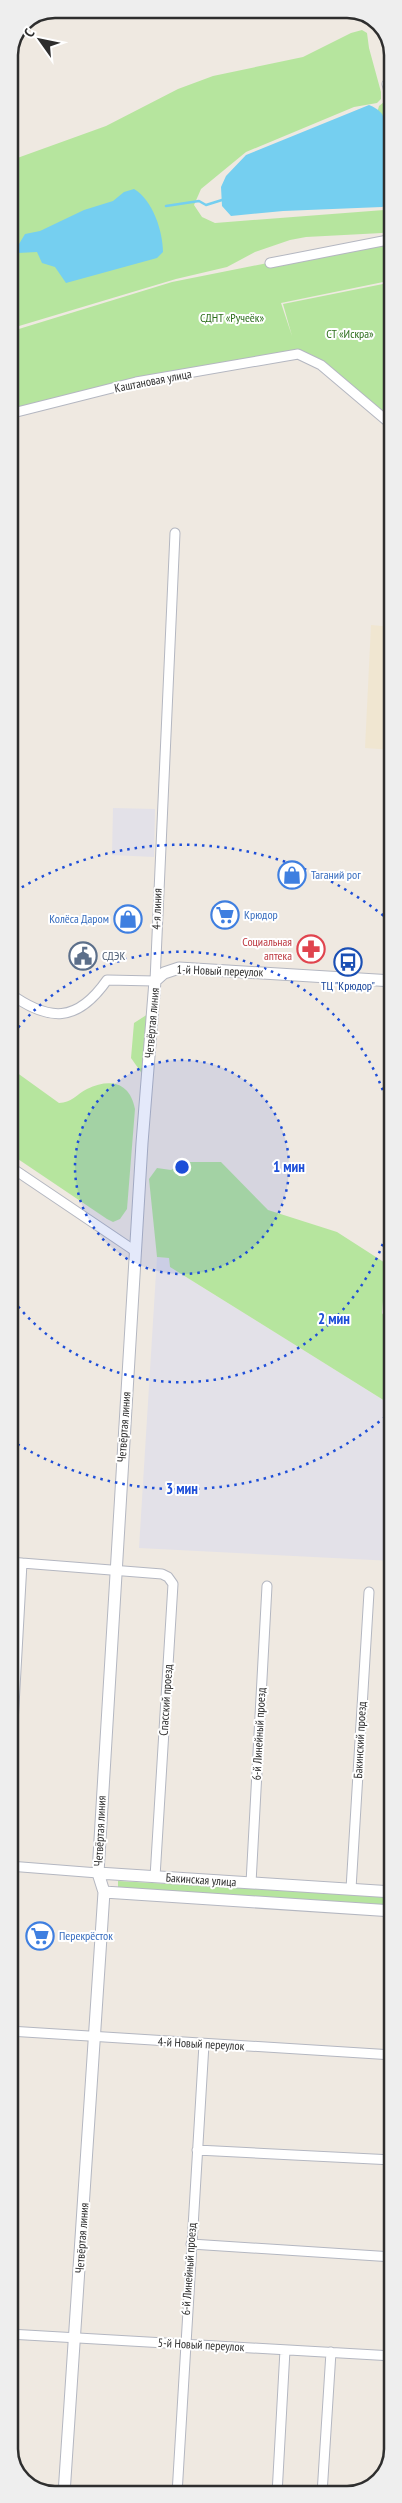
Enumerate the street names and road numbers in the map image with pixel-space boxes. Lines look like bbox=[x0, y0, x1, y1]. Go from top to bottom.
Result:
street label: Каштановая улица bbox=[113, 366, 193, 395]
street label: 4-я линия bbox=[148, 888, 165, 930]
street label: 1-й Новый переулок bbox=[176, 961, 264, 980]
street label: Четвёртая линия bbox=[141, 987, 162, 1059]
street label: Четвёртая линия bbox=[114, 1391, 133, 1463]
street label: Спасский проезд bbox=[156, 1663, 176, 1736]
street label: 6-й Линейный проезд bbox=[249, 1686, 268, 1781]
street label: Бакинский проезд bbox=[350, 1700, 369, 1779]
street label: Четвёртая линия bbox=[90, 1795, 109, 1867]
street label: Бакинская улица bbox=[165, 1870, 237, 1889]
street label: 4-й Новый переулок bbox=[157, 2034, 245, 2053]
street label: Четвёртая линия bbox=[72, 2202, 91, 2274]
street label: 6-й Линейный проезд bbox=[178, 2221, 199, 2316]
street label: 5-й Новый переулок bbox=[157, 2335, 245, 2354]

